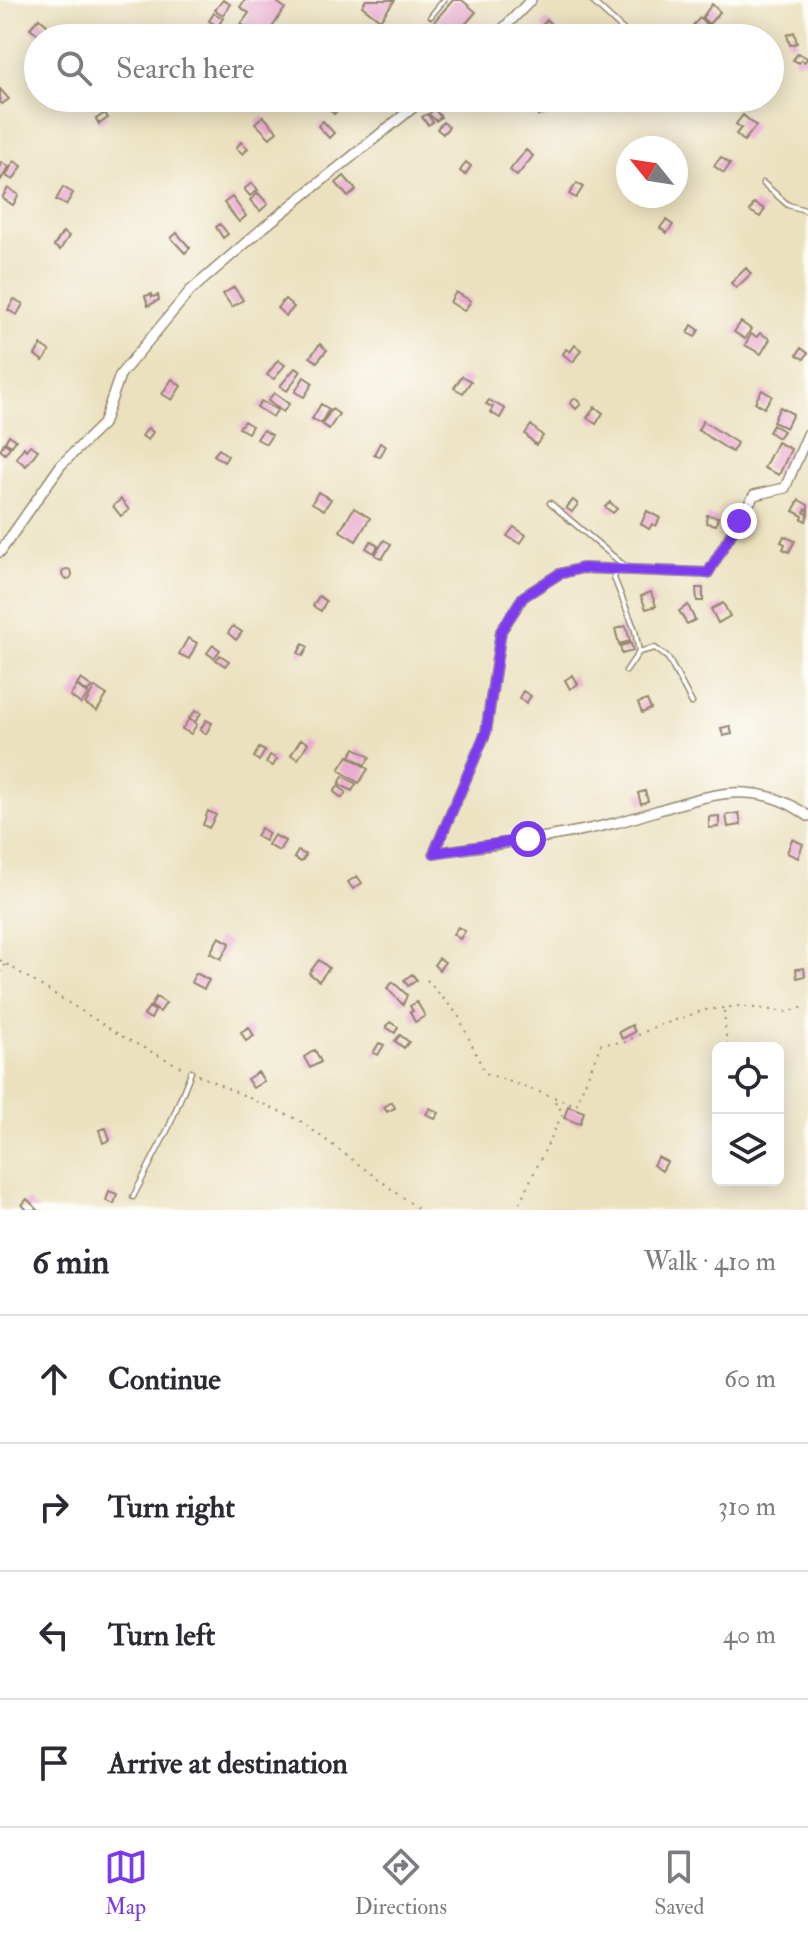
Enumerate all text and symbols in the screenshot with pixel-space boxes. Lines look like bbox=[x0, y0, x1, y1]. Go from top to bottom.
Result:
search box bbox=[24, 24, 784, 112]
icon: search bbox=[52, 46, 96, 90]
text: Search here bbox=[116, 50, 255, 87]
north arrow bbox=[616, 136, 688, 208]
route end bbox=[721, 503, 757, 539]
route start bbox=[510, 821, 546, 857]
map controls bbox=[712, 1042, 784, 1186]
button: locate bbox=[712, 1042, 784, 1114]
button: layers bbox=[712, 1114, 784, 1186]
text: 6 min bbox=[32, 1241, 109, 1284]
text: Walk · 410 m bbox=[644, 1246, 776, 1278]
icon: ahead bbox=[32, 1357, 76, 1401]
text: Continue bbox=[108, 1361, 221, 1398]
text: 60 m bbox=[724, 1363, 776, 1395]
icon: right bbox=[32, 1485, 76, 1529]
text: Turn right bbox=[108, 1489, 235, 1526]
text: 310 m bbox=[718, 1491, 776, 1523]
icon: left bbox=[32, 1613, 76, 1657]
text: Turn left bbox=[108, 1617, 215, 1654]
text: 40 m bbox=[723, 1619, 776, 1651]
icon: arrive bbox=[32, 1741, 76, 1785]
text: Arrive at destination bbox=[108, 1745, 348, 1782]
tab: Map bbox=[104, 1845, 148, 1921]
tab: Directions bbox=[355, 1845, 447, 1921]
tab: Saved bbox=[654, 1845, 704, 1921]

